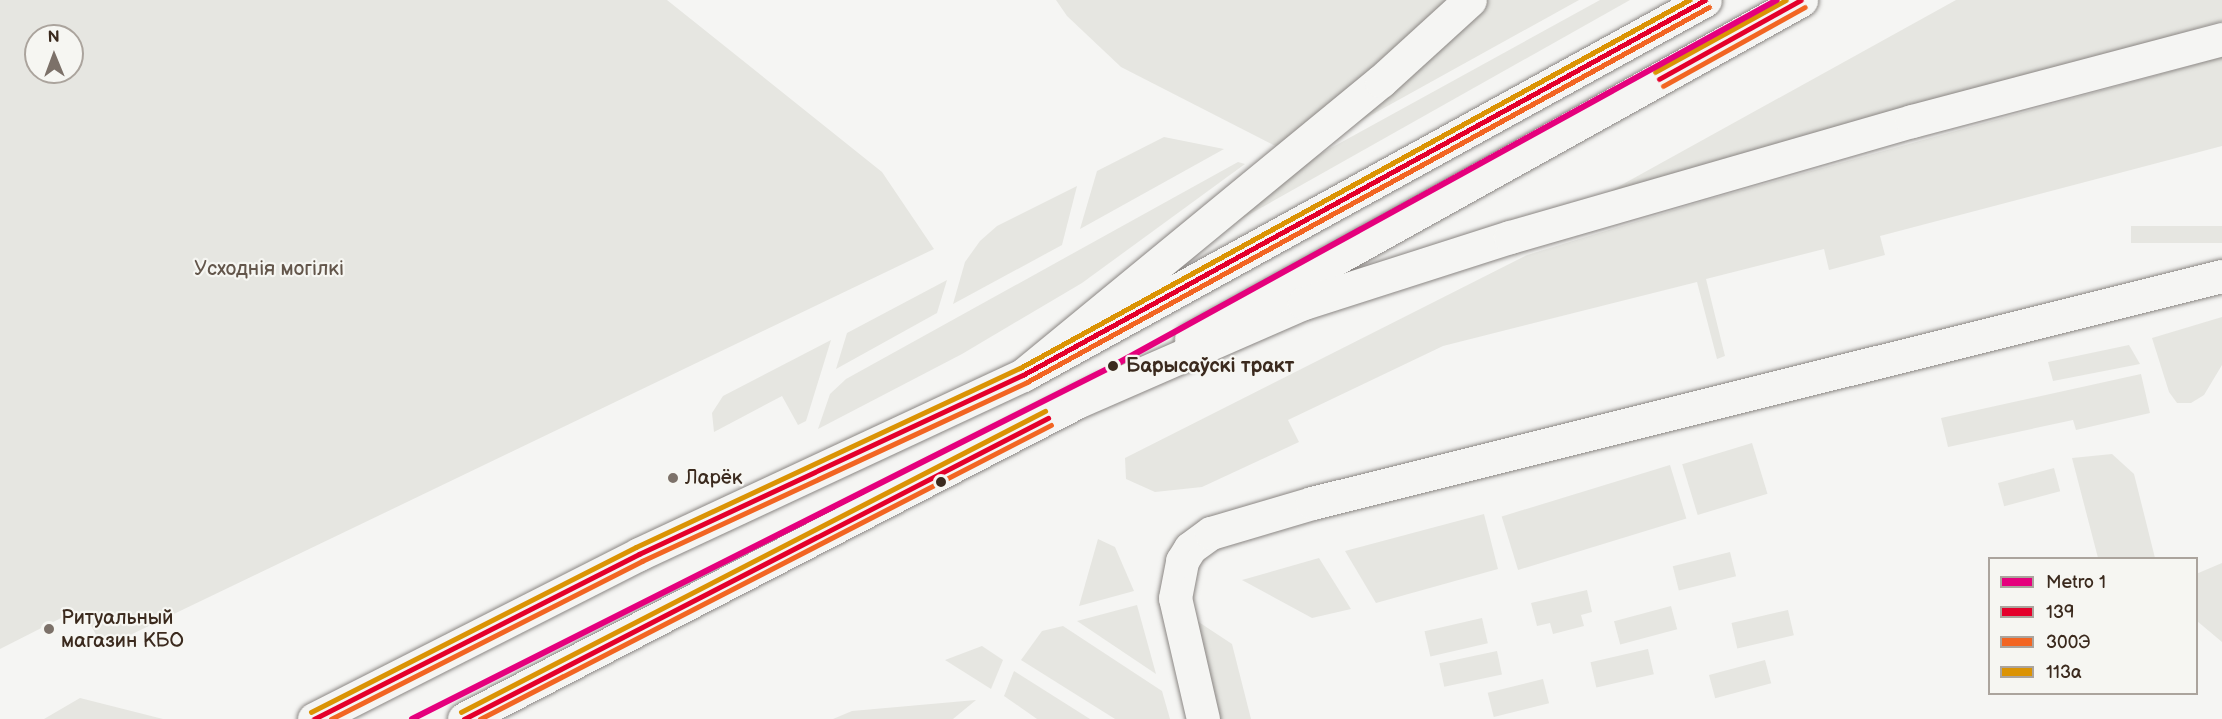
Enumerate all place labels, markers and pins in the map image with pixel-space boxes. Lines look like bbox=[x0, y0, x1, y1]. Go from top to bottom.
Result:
place label: Барысаўскі тракт bbox=[1126, 354, 1294, 378]
marker: Барысаўскі тракт bbox=[1104, 357, 1122, 375]
place label: Ларёк bbox=[685, 466, 742, 490]
marker: Ларёк bbox=[666, 471, 680, 485]
unlabelled marker bbox=[935, 476, 947, 488]
place label: Ритуальный магазин КБО bbox=[61, 606, 184, 653]
marker: Ритуальный магазин КБО bbox=[42, 622, 56, 636]

